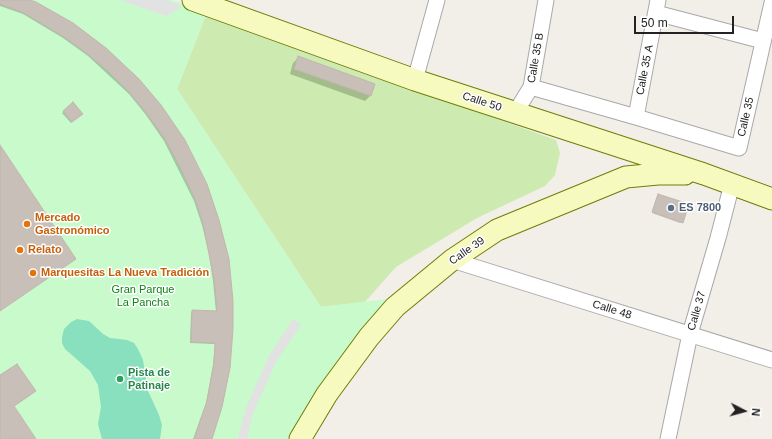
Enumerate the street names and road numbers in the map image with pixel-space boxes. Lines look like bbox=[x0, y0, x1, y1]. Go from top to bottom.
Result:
street label: Calle 35 B bbox=[525, 32, 547, 84]
street label: Calle 35 A bbox=[634, 44, 656, 96]
street label: Calle 50 bbox=[461, 89, 503, 115]
street label: Calle 35 bbox=[735, 96, 757, 138]
street label: Calle 39 bbox=[447, 234, 487, 268]
street label: Calle 37 bbox=[685, 290, 709, 332]
street label: Calle 48 bbox=[591, 298, 633, 322]

